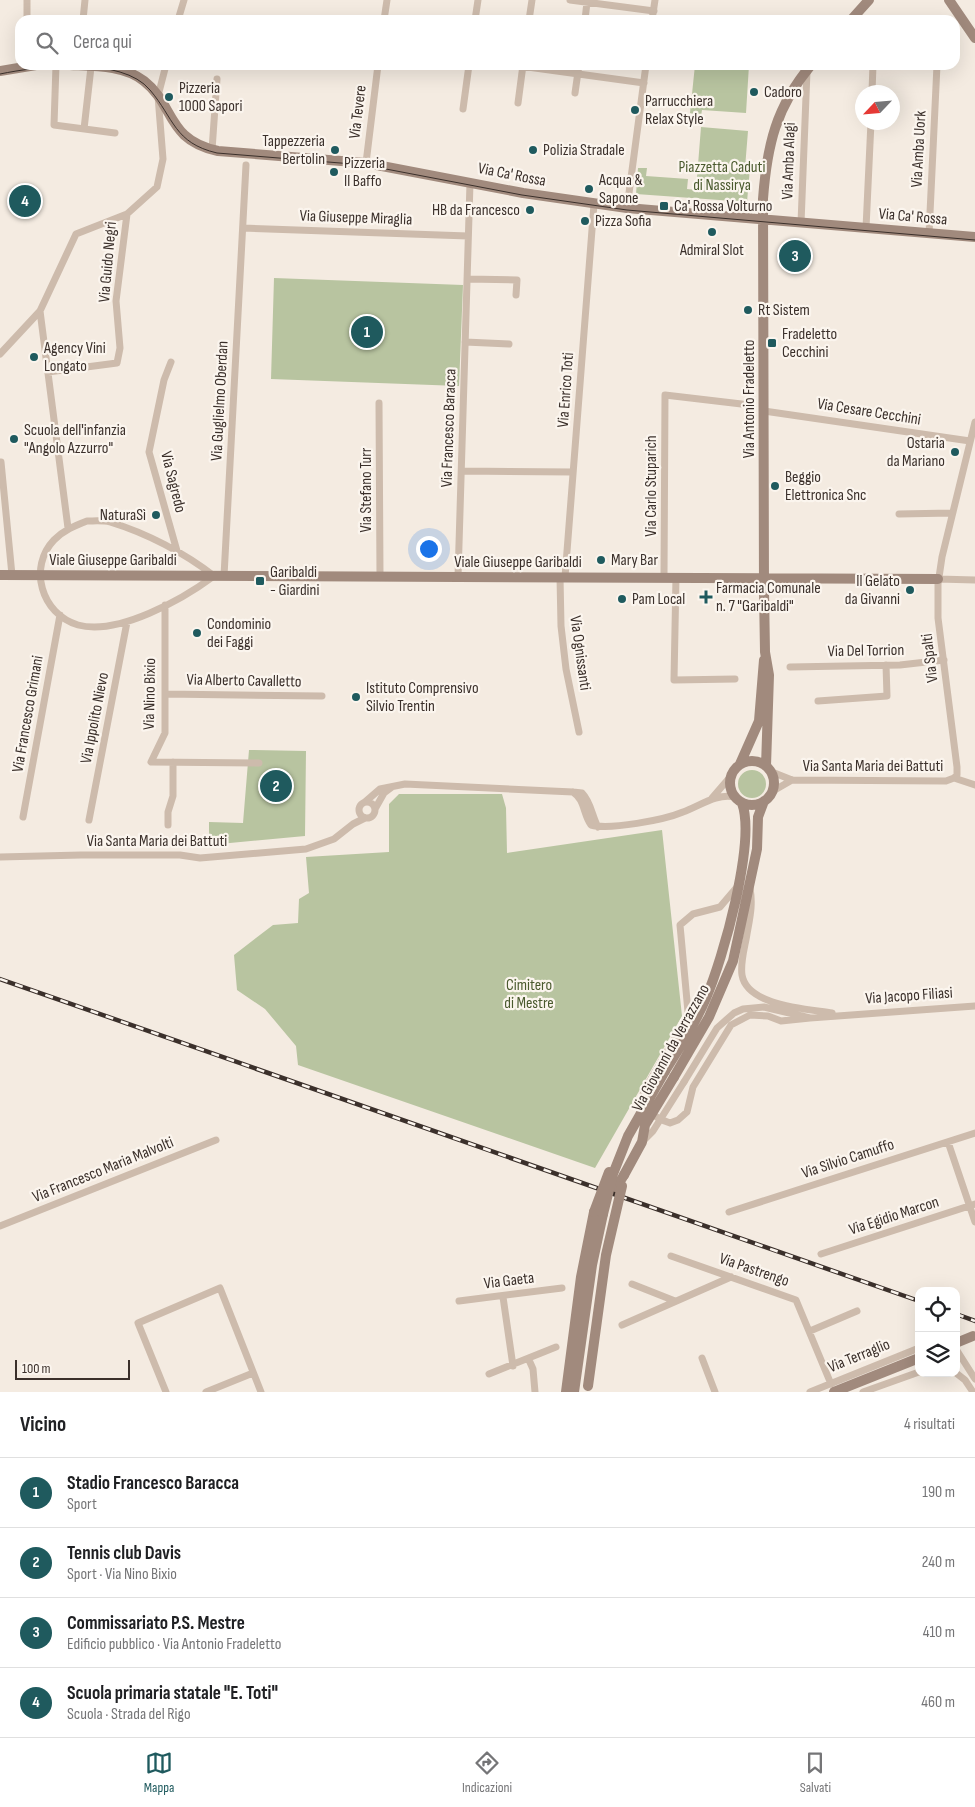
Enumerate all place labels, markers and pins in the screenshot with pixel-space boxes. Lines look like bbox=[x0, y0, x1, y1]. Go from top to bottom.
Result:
place label: Pizzeria 1000 Sapori bbox=[179, 79, 242, 116]
place label: Cadoro bbox=[764, 83, 802, 102]
marker: Cadoro bbox=[748, 86, 760, 98]
marker: Pizzeria 1000 Sapori bbox=[163, 91, 175, 103]
place label: Parrucchiera Relax Style bbox=[645, 92, 713, 129]
marker: Parrucchiera Relax Style bbox=[629, 104, 641, 116]
place label: Tappezzeria Bertolin bbox=[262, 132, 325, 169]
place label: Polizia Stradale bbox=[543, 141, 625, 160]
marker: Tappezzeria Bertolin bbox=[329, 144, 341, 156]
marker: Polizia Stradale bbox=[527, 144, 539, 156]
place label: Pizzeria Il Baffo bbox=[344, 154, 385, 191]
marker: Pizzeria Il Baffo bbox=[328, 166, 340, 178]
place label: Acqua & Sapone bbox=[598, 171, 643, 208]
pin: 4 bbox=[9, 182, 41, 220]
marker: Acqua & Sapone bbox=[583, 183, 595, 195]
place label: Ca' Rossa Volturno bbox=[674, 197, 772, 216]
marker: Ca' Rossa Volturno bbox=[658, 200, 670, 212]
place label: HB da Francesco bbox=[432, 201, 520, 220]
marker: HB da Francesco bbox=[524, 204, 536, 216]
place label: Pizza Sofia bbox=[595, 212, 652, 231]
marker: Pizza Sofia bbox=[579, 215, 591, 227]
marker: Admiral Slot bbox=[706, 226, 718, 238]
pin: 3 bbox=[779, 237, 811, 275]
place label: Admiral Slot bbox=[679, 241, 744, 260]
place label: Rt Sistem bbox=[758, 301, 810, 320]
marker: Rt Sistem bbox=[742, 304, 754, 316]
pin: 1 bbox=[351, 313, 383, 351]
place label: Fradeletto Cecchini bbox=[782, 325, 837, 362]
marker: Fradeletto Cecchini bbox=[766, 337, 778, 349]
place label: Agency Vini Longato bbox=[43, 339, 106, 376]
marker: Agency Vini Longato bbox=[28, 351, 40, 363]
place label: Scuola dell'infanzia "Angolo Azzurro" bbox=[24, 421, 126, 458]
marker: Scuola dell'infanzia "Angolo Azzurro" bbox=[8, 433, 20, 445]
place label: Ostaria da Mariano bbox=[887, 434, 945, 471]
marker: Ostaria da Mariano bbox=[949, 446, 961, 458]
place label: Beggio Elettronica Snc bbox=[785, 468, 867, 505]
marker: Beggio Elettronica Snc bbox=[769, 480, 781, 492]
place label: NaturaSì bbox=[100, 506, 146, 525]
marker: NaturaSì bbox=[150, 509, 162, 521]
place label: Mary Bar bbox=[611, 551, 658, 570]
marker: Mary Bar bbox=[595, 554, 607, 566]
place label: Garibaldi - Giardini bbox=[270, 563, 319, 600]
place label: Il Gelato da Givanni bbox=[845, 572, 900, 609]
marker: Garibaldi - Giardini bbox=[254, 575, 266, 587]
place label: Farmacia Comunale n. 7 "Garibaldi" bbox=[716, 579, 821, 616]
marker: Il Gelato da Givanni bbox=[904, 584, 916, 596]
place label: Pam Local bbox=[632, 590, 685, 609]
marker: Farmacia Comunale n. 7 "Garibaldi" bbox=[700, 591, 712, 603]
marker: Pam Local bbox=[616, 593, 628, 605]
place label: Condominio dei Faggi bbox=[207, 615, 271, 652]
marker: Condominio dei Faggi bbox=[191, 627, 203, 639]
place label: Istituto Comprensivo Silvio Trentin bbox=[366, 679, 479, 716]
marker: Istituto Comprensivo Silvio Trentin bbox=[350, 691, 362, 703]
pin: 2 bbox=[260, 767, 292, 805]

